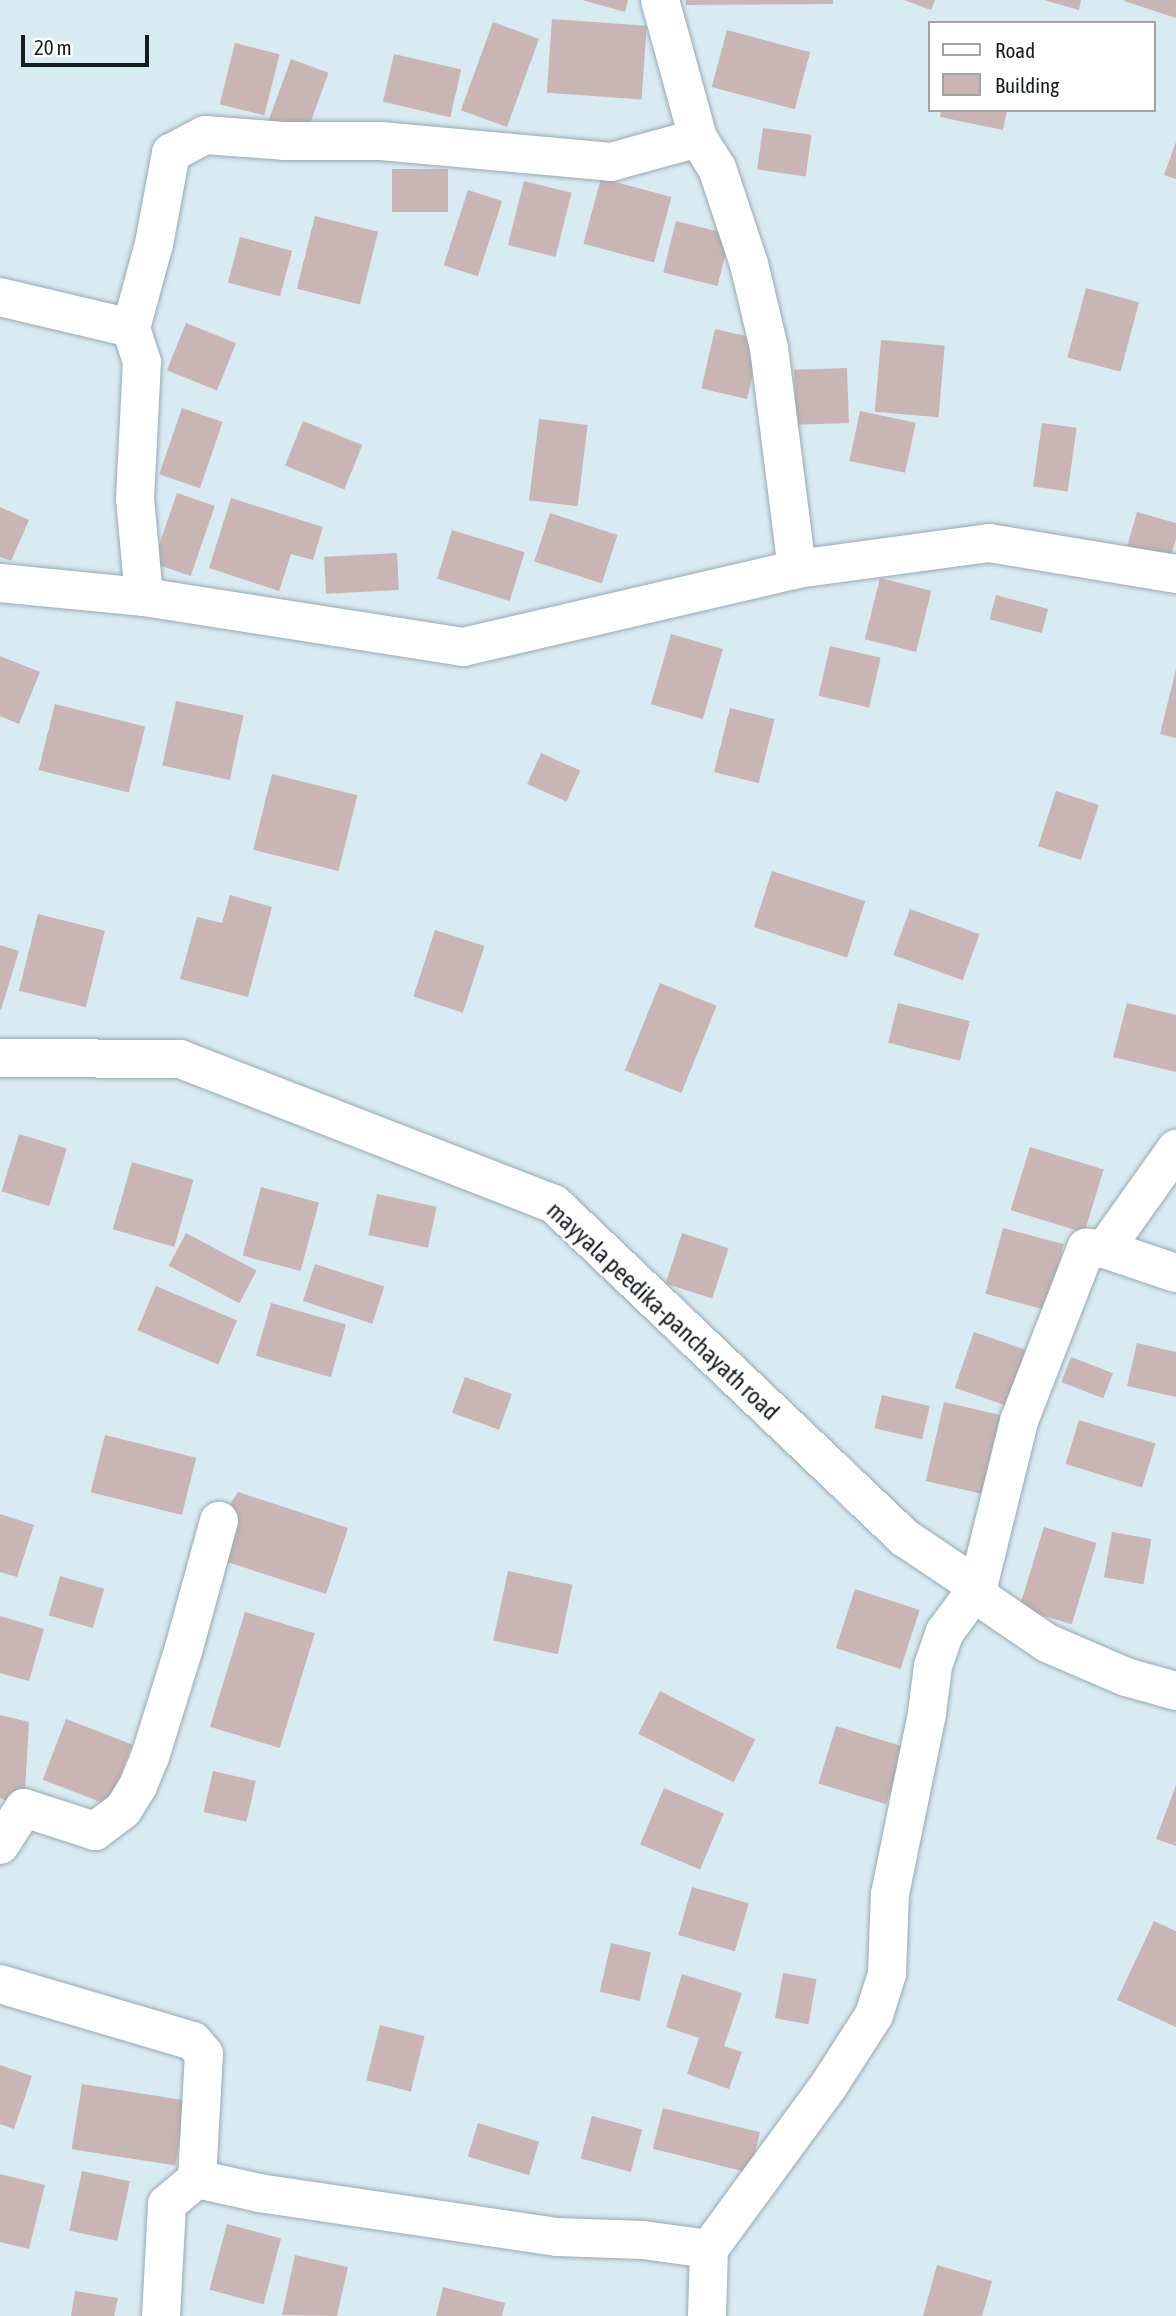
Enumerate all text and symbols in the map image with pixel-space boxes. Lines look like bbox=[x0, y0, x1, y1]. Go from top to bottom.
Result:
scale bar bbox=[24, 21, 152, 65]
legend bbox=[928, 21, 1155, 112]
text: 20 m bbox=[34, 35, 72, 59]
text: Road bbox=[995, 38, 1035, 62]
text: Building bbox=[995, 73, 1059, 97]
street label: mayyala peedika-panchayath road bbox=[541, 1196, 785, 1426]

